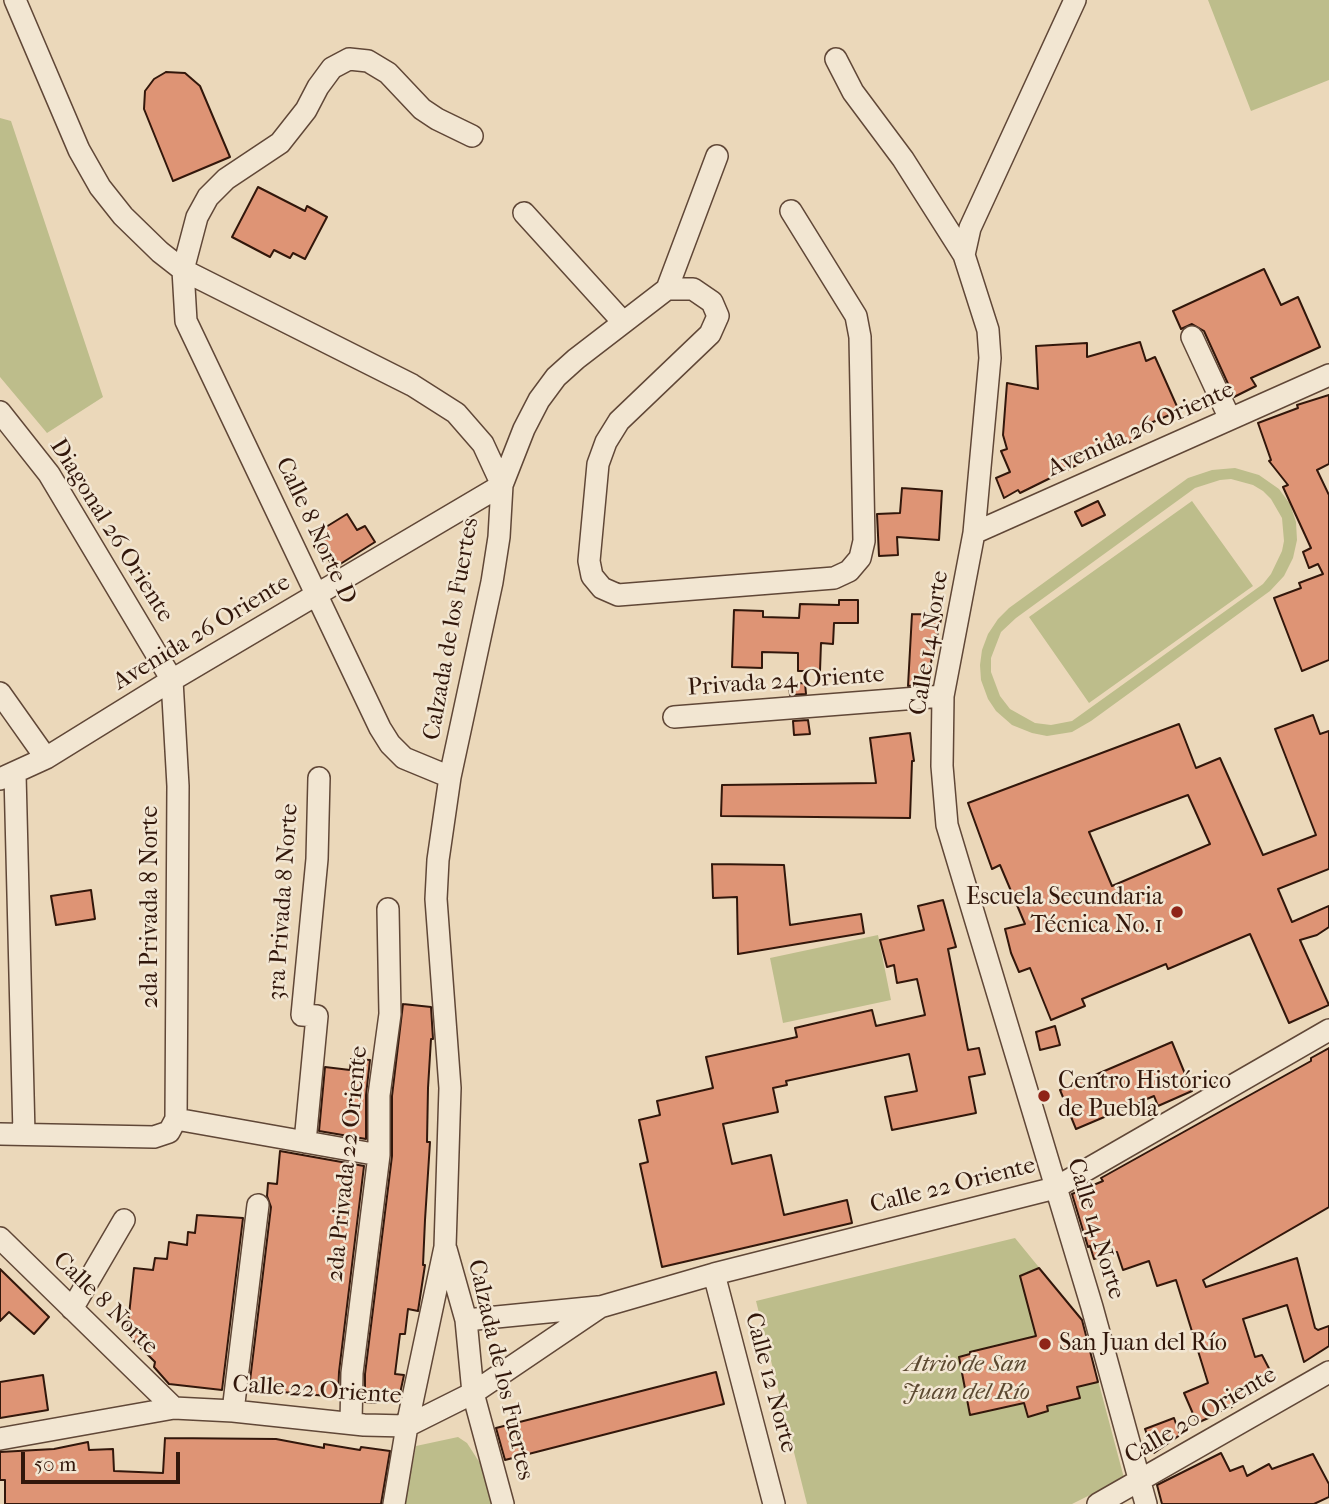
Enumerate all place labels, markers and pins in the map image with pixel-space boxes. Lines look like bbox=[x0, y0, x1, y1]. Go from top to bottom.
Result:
place label: Escuela Secundaria Técnica No. 1 bbox=[966, 884, 1163, 940]
marker: Escuela Secundaria Técnica No. 1 bbox=[1169, 904, 1185, 920]
place label: Centro Histórico de Puebla bbox=[1058, 1068, 1231, 1124]
marker: Centro Histórico de Puebla bbox=[1036, 1088, 1052, 1104]
place label: San Juan del Río bbox=[1059, 1330, 1227, 1358]
marker: San Juan del Río bbox=[1037, 1336, 1053, 1352]

